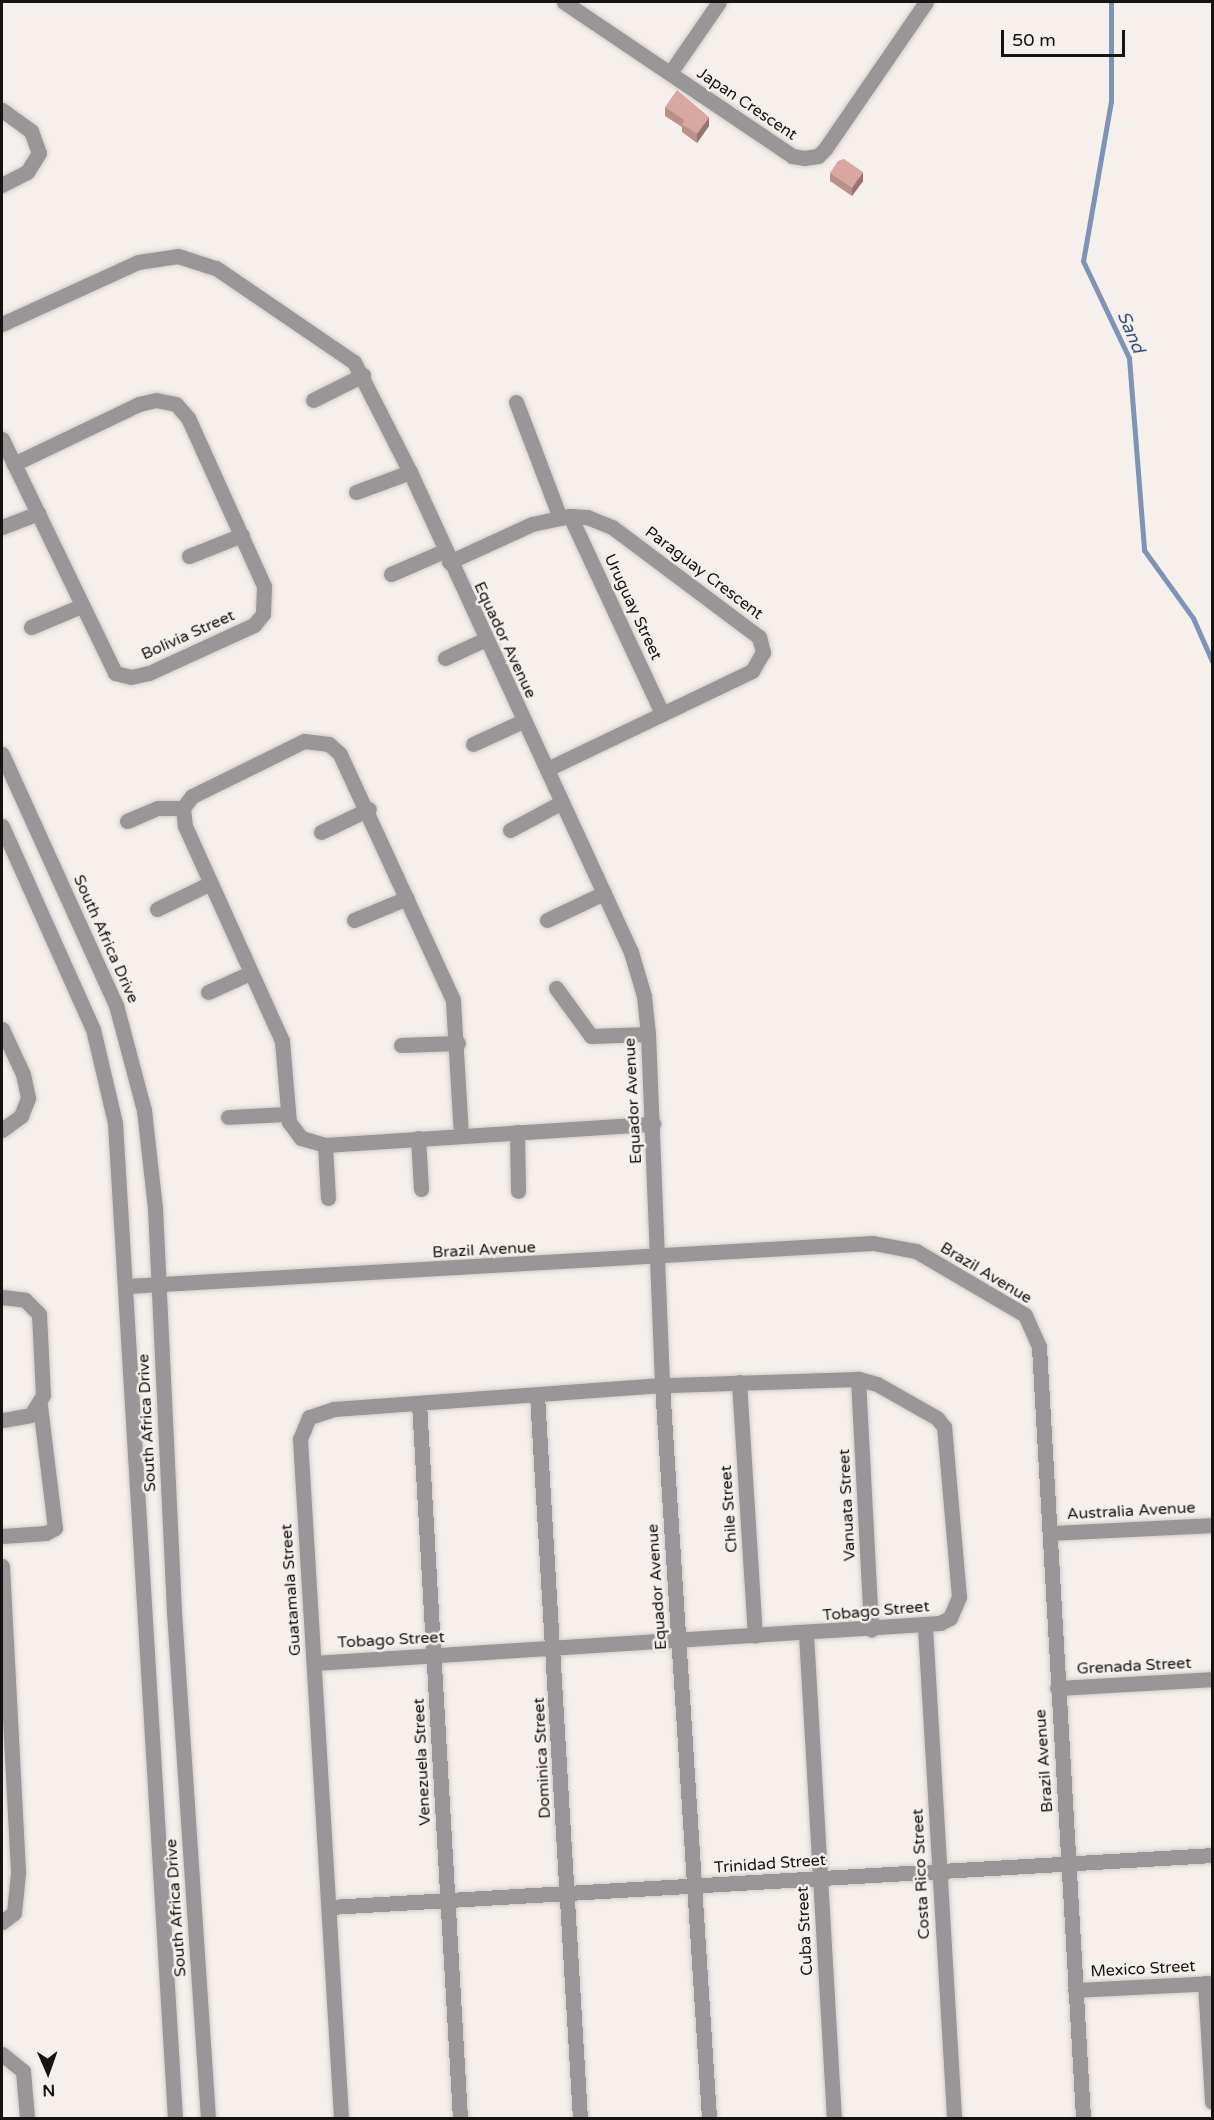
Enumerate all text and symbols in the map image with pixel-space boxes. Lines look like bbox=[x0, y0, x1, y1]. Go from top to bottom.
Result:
scale bar bbox=[1004, 18, 1128, 56]
text: 50 m bbox=[1012, 29, 1056, 51]
street label: Japan Crescent bbox=[693, 64, 801, 144]
water label: Sand bbox=[1113, 308, 1149, 356]
street label: Paraguay Crescent bbox=[641, 522, 767, 624]
street label: Uruguay Street bbox=[600, 551, 666, 663]
street label: Equador Avenue bbox=[470, 579, 540, 701]
street label: Bolivia Street bbox=[138, 606, 238, 664]
street label: South Africa Drive bbox=[69, 872, 143, 1006]
street label: Equador Avenue bbox=[620, 1037, 646, 1165]
street label: Brazil Avenue bbox=[432, 1238, 536, 1262]
street label: Brazil Avenue bbox=[937, 1238, 1035, 1308]
street label: South Africa Drive bbox=[134, 1353, 160, 1493]
street label: Vanuata Street bbox=[834, 1448, 860, 1562]
street label: Chile Street bbox=[716, 1465, 742, 1553]
street label: Australia Avenue bbox=[1066, 1498, 1196, 1524]
street label: Guatamala Street bbox=[277, 1523, 305, 1657]
street label: Equador Avenue bbox=[643, 1523, 671, 1651]
street label: Tobago Street bbox=[822, 1597, 930, 1625]
street label: Tobago Street bbox=[337, 1628, 445, 1652]
street label: Grenada Street bbox=[1076, 1653, 1192, 1679]
street label: Dominica Street bbox=[529, 1697, 555, 1819]
street label: Venezuela Street bbox=[409, 1698, 435, 1826]
street label: Brazil Avenue bbox=[1031, 1709, 1057, 1813]
street label: Costa Rico Street bbox=[908, 1808, 934, 1940]
street label: South Africa Drive bbox=[162, 1838, 190, 1978]
street label: Trinidad Street bbox=[714, 1851, 826, 1877]
street label: Cuba Street bbox=[793, 1886, 817, 1976]
street label: Mexico Street bbox=[1090, 1957, 1196, 1981]
north arrow bbox=[18, 2042, 78, 2102]
text: N bbox=[42, 2080, 55, 2100]

